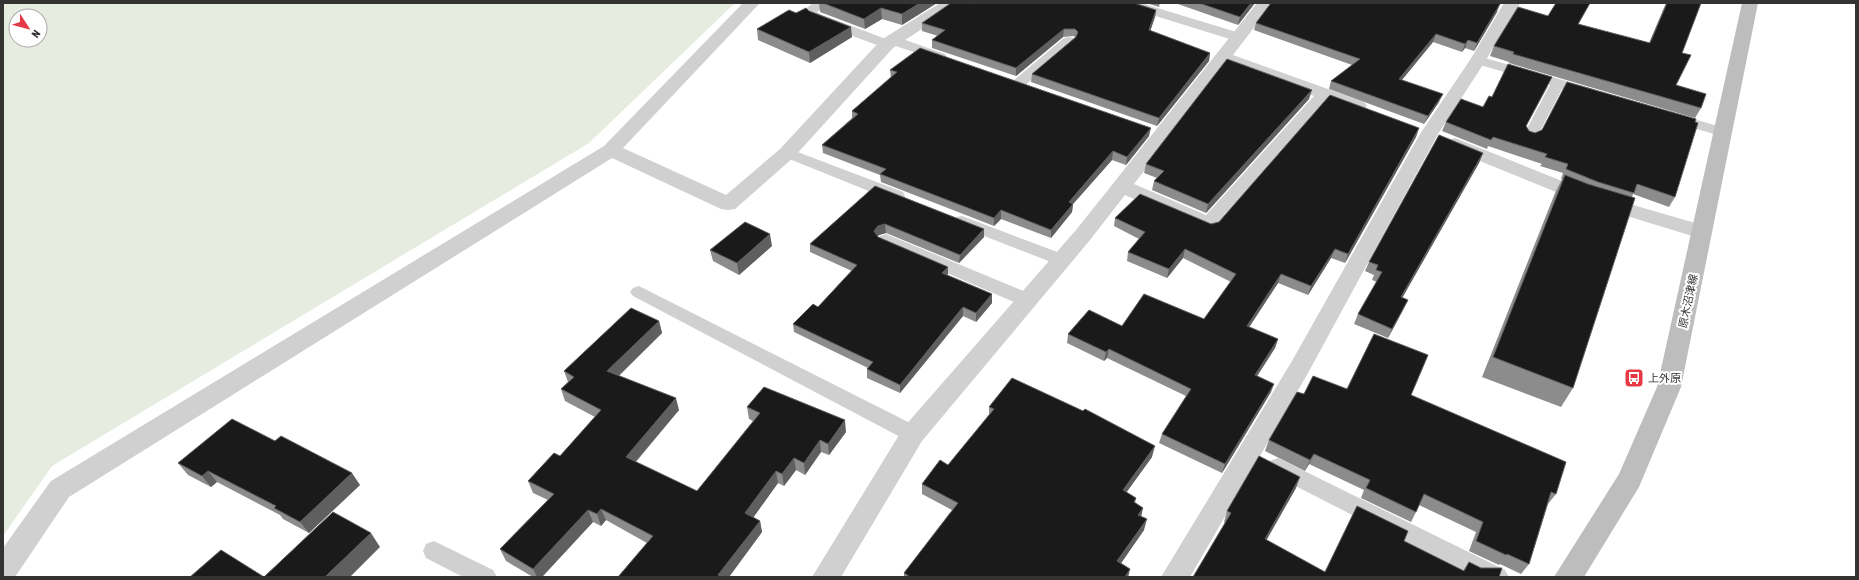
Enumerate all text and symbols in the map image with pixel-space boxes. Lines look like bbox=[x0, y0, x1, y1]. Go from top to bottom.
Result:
north arrow bbox=[8, 8, 48, 48]
text: N bbox=[29, 28, 43, 40]
street label: 原木沼津線 bbox=[1676, 273, 1700, 329]
bus stop icon: 上外原 bbox=[1623, 367, 1645, 389]
place label: 上外原 bbox=[1648, 372, 1681, 384]

